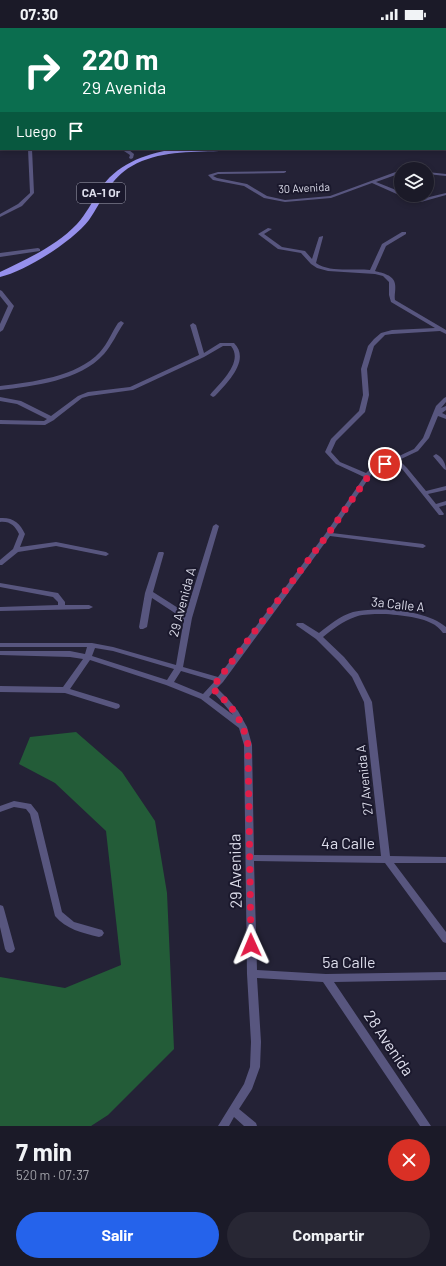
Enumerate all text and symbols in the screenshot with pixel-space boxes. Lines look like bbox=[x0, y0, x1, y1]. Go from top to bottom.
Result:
text: 07:30 bbox=[20, 5, 58, 23]
text: 220 m bbox=[82, 42, 158, 76]
icon: right bbox=[16, 44, 68, 96]
text: 29 Avenida bbox=[82, 76, 166, 98]
icon: arrive bbox=[65, 120, 87, 142]
text: Luego bbox=[16, 122, 57, 140]
map controls bbox=[394, 162, 434, 202]
button: layers bbox=[394, 162, 434, 202]
street label: 30 Avenida bbox=[278, 180, 330, 195]
road number: CA-1 Or bbox=[77, 183, 125, 203]
pin bbox=[368, 447, 402, 481]
icon: arrive bbox=[374, 453, 396, 475]
street label: 29 Avenida A bbox=[165, 565, 199, 639]
street label: 3a Calle A bbox=[370, 593, 426, 615]
street label: 27 Avenida A bbox=[352, 744, 376, 816]
street label: 29 Avenida bbox=[224, 833, 245, 909]
street label: 4a Calle bbox=[321, 833, 375, 852]
position arrow bbox=[230, 924, 272, 966]
street label: 5a Calle bbox=[322, 952, 376, 971]
street label: 28 Avenida bbox=[361, 1006, 418, 1079]
text: 7 min bbox=[16, 1137, 72, 1166]
button: close bbox=[388, 1139, 430, 1181]
text: 520 m · 07:37 bbox=[16, 1167, 89, 1183]
button: Salir bbox=[16, 1212, 219, 1258]
button: Compartir bbox=[227, 1212, 430, 1258]

